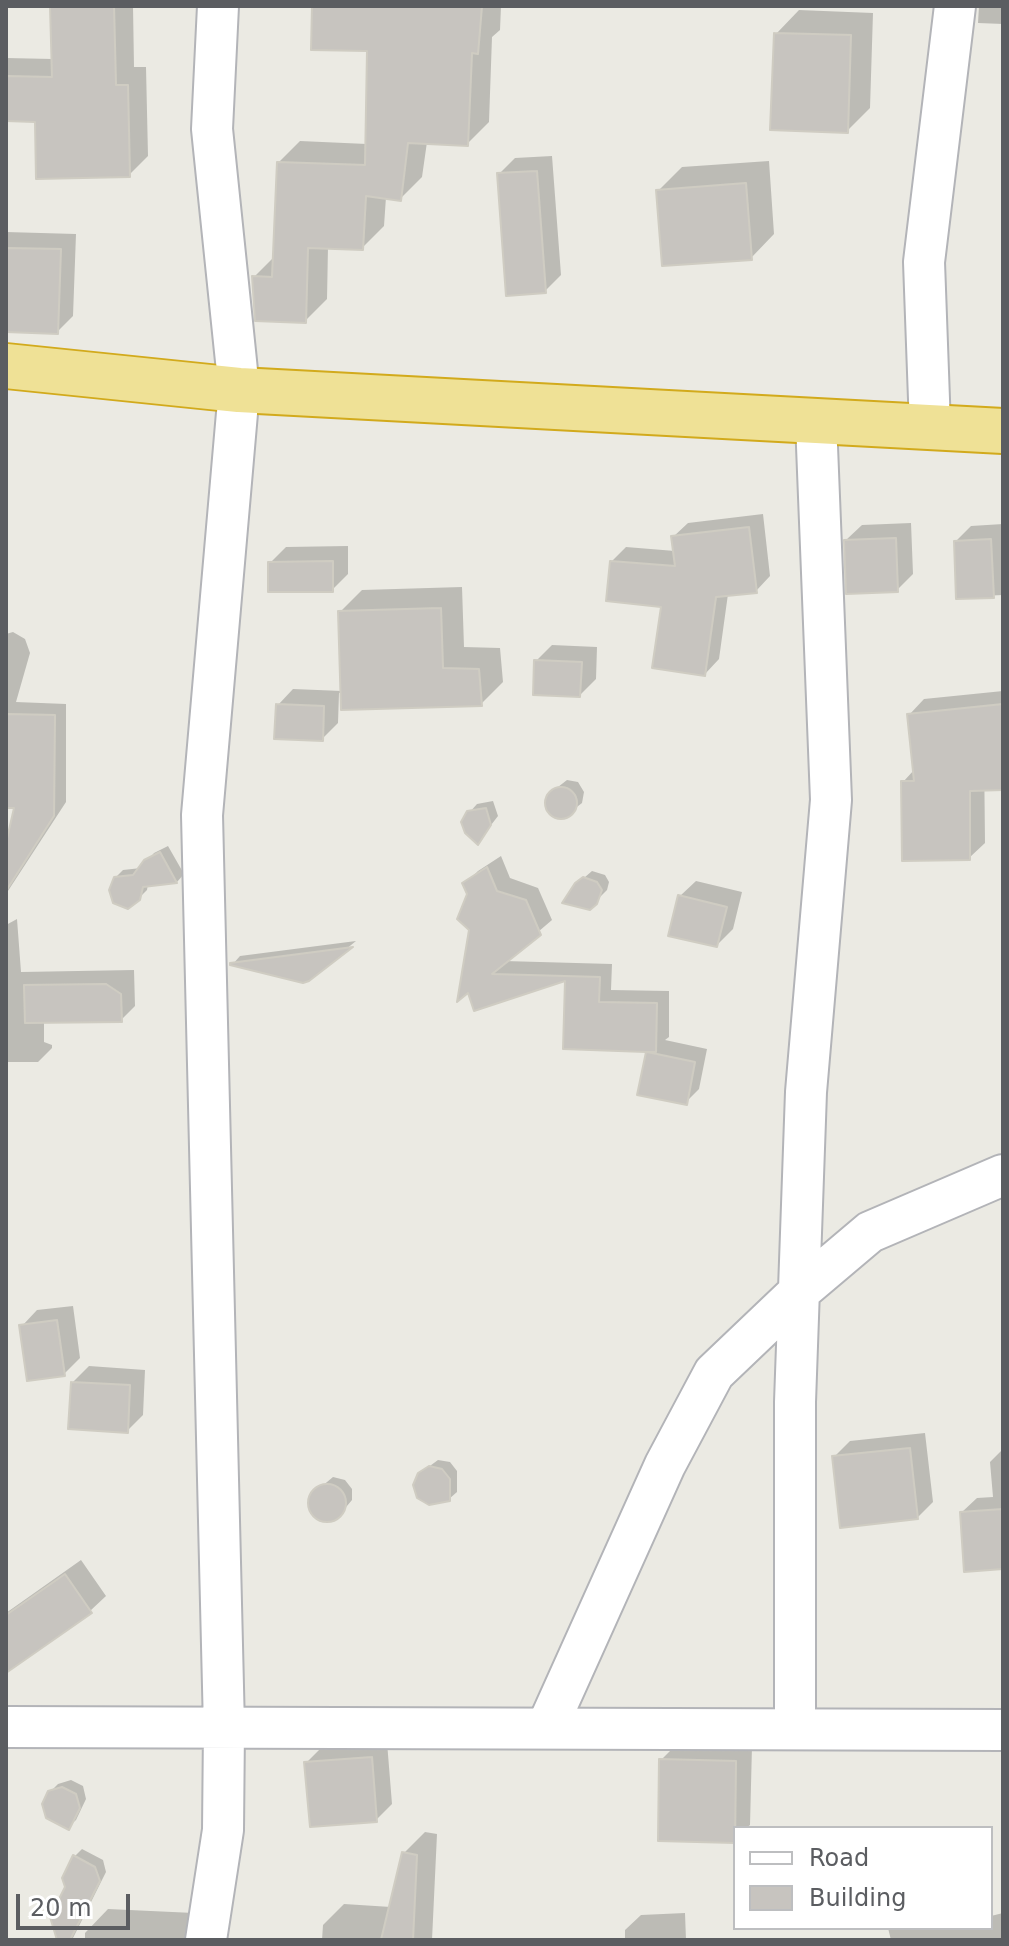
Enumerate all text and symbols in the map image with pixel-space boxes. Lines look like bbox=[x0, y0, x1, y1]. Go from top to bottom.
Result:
legend bbox=[733, 1826, 993, 1930]
text: Road bbox=[809, 1844, 869, 1872]
scale bar bbox=[20, 1878, 134, 1928]
text: Building bbox=[809, 1884, 906, 1912]
text: 20 m bbox=[30, 1894, 92, 1922]

